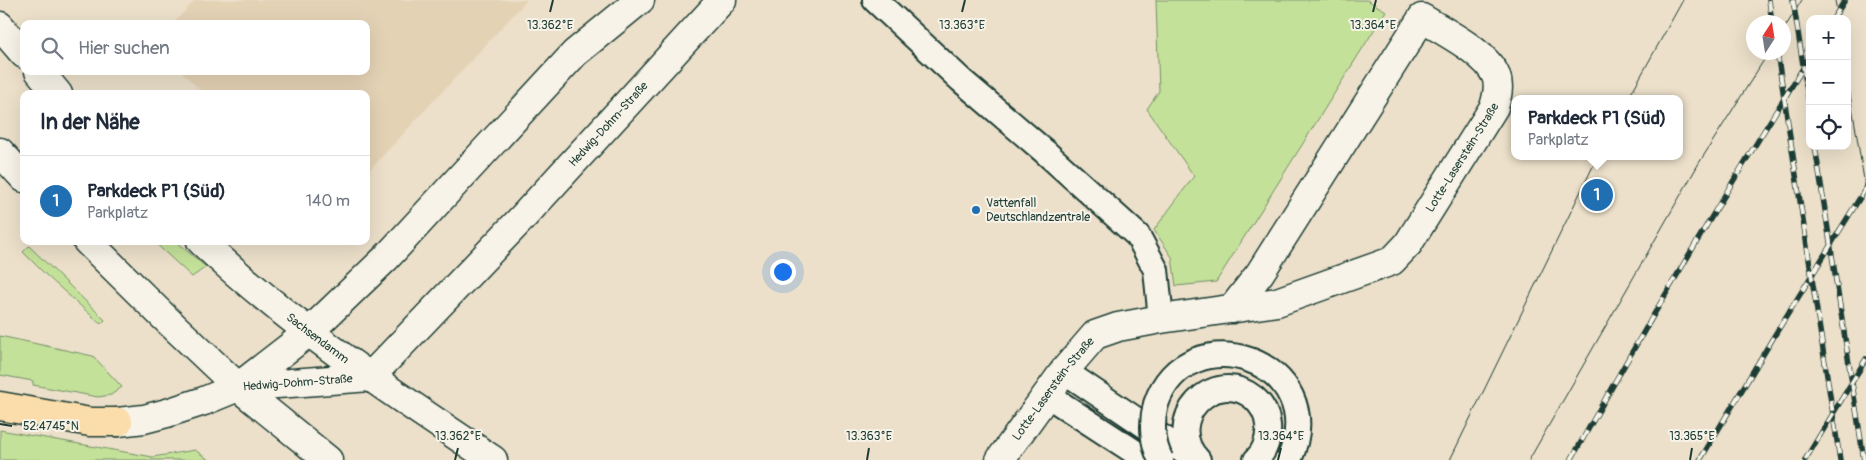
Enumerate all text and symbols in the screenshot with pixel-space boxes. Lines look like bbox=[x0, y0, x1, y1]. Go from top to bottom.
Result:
north arrow bbox=[1746, 15, 1791, 60]
map controls bbox=[1806, 15, 1851, 150]
button: + bbox=[1806, 15, 1851, 60]
text: 13.362°E bbox=[527, 18, 573, 33]
text: 13.363°E bbox=[939, 18, 985, 33]
text: 13.364°E bbox=[1350, 18, 1396, 33]
search box bbox=[20, 20, 370, 75]
icon: search bbox=[38, 34, 66, 62]
text: Hier suchen bbox=[78, 36, 170, 60]
button: − bbox=[1806, 60, 1851, 105]
street label: Hedwig-Dohm-Straße bbox=[566, 78, 651, 170]
popup bbox=[1511, 95, 1683, 160]
street label: Lotte-Laserstein-Straße bbox=[1422, 101, 1502, 215]
button: locate bbox=[1806, 105, 1851, 150]
text: Parkdeck P1 (Süd) bbox=[1528, 106, 1666, 130]
text: In der Nähe bbox=[40, 109, 140, 136]
text: Parkplatz bbox=[1528, 130, 1589, 150]
pin: 1 bbox=[1581, 176, 1613, 214]
text: Parkdeck P1 (Süd) bbox=[87, 179, 226, 203]
text: 1 bbox=[53, 191, 59, 211]
text: 140 m bbox=[306, 191, 350, 211]
place label: Vattenfall Deutschlandzentrale bbox=[986, 196, 1090, 225]
text: Parkplatz bbox=[87, 203, 148, 223]
marker: Vattenfall Deutschlandzentrale bbox=[970, 204, 982, 216]
your location bbox=[770, 259, 796, 285]
street label: Sachsendamm bbox=[283, 310, 352, 367]
street label: Lotte-Laserstein-Straße bbox=[1009, 334, 1097, 443]
street label: Hedwig-Dohm-Straße bbox=[242, 371, 353, 394]
text: 52.4745°N bbox=[23, 419, 79, 434]
text: 13.362°E bbox=[435, 429, 481, 444]
text: 13.363°E bbox=[846, 429, 892, 444]
text: 13.364°E bbox=[1258, 429, 1304, 444]
text: 13.365°E bbox=[1669, 429, 1715, 444]

